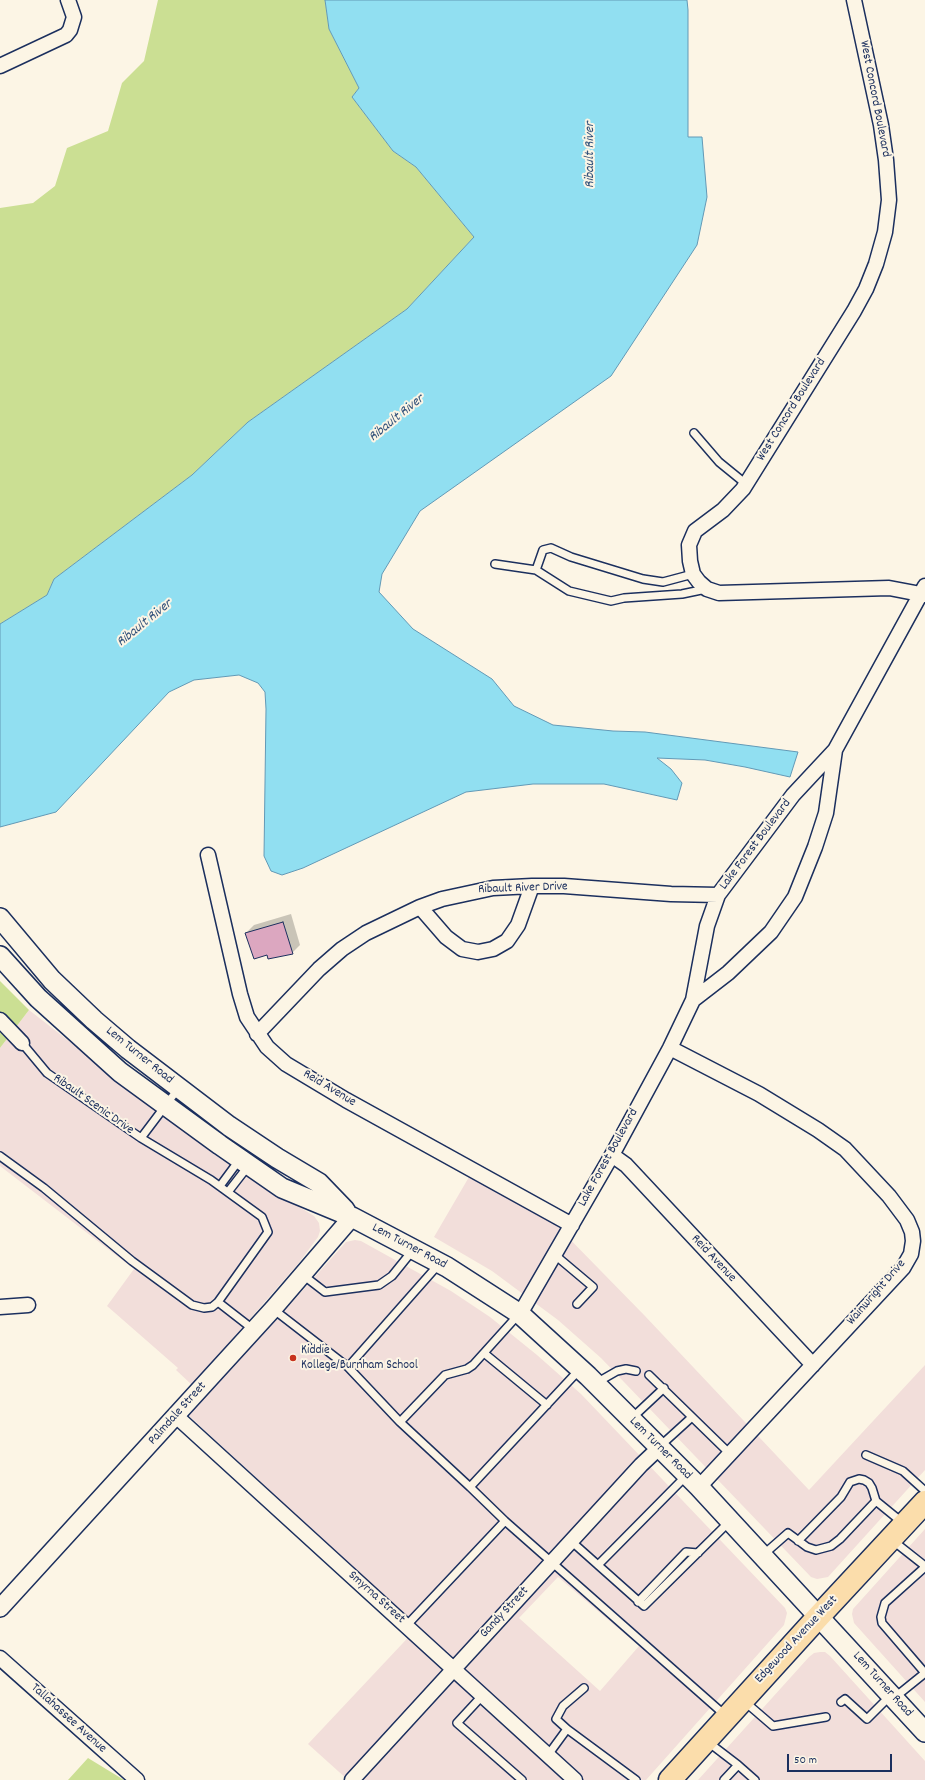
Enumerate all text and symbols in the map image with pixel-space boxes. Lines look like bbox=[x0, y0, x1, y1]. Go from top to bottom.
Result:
street label: West Concord Boulevard bbox=[855, 39, 893, 159]
water label: Ribault River bbox=[583, 122, 599, 188]
street label: West Concord Boulevard bbox=[754, 356, 830, 464]
water label: Ribault River bbox=[366, 392, 428, 446]
water label: Ribault River bbox=[114, 597, 176, 651]
street label: Lake Forest Boulevard bbox=[717, 797, 795, 893]
street label: Ribault River Drive bbox=[478, 880, 568, 898]
street label: Lem Turner Road bbox=[102, 1024, 176, 1088]
street label: Reid Avenue bbox=[300, 1067, 358, 1111]
street label: Ribault Scenic Drive bbox=[50, 1071, 136, 1139]
street label: Lake Forest Boulevard bbox=[576, 1106, 642, 1210]
street label: Lem Turner Road bbox=[369, 1221, 449, 1273]
street label: Reid Avenue bbox=[687, 1232, 739, 1286]
street label: Wainwright Drive bbox=[844, 1257, 910, 1329]
place label: Kiddie Kollege/Burnham School bbox=[301, 1343, 418, 1374]
marker: Kiddie Kollege/Burnham School bbox=[288, 1353, 298, 1363]
street label: Palmdale Street bbox=[146, 1379, 210, 1449]
street label: Lem Turner Road bbox=[625, 1414, 695, 1484]
street label: Smyrna Street bbox=[344, 1568, 408, 1628]
street label: Gandy Street bbox=[477, 1584, 533, 1642]
street label: Edgewood Avenue West bbox=[752, 1593, 842, 1687]
street label: Lem Turner Road bbox=[849, 1649, 915, 1721]
street label: Tallahassee Avenue bbox=[27, 1681, 109, 1757]
scale bar bbox=[789, 1746, 894, 1772]
text: 50 m bbox=[794, 1752, 817, 1769]

